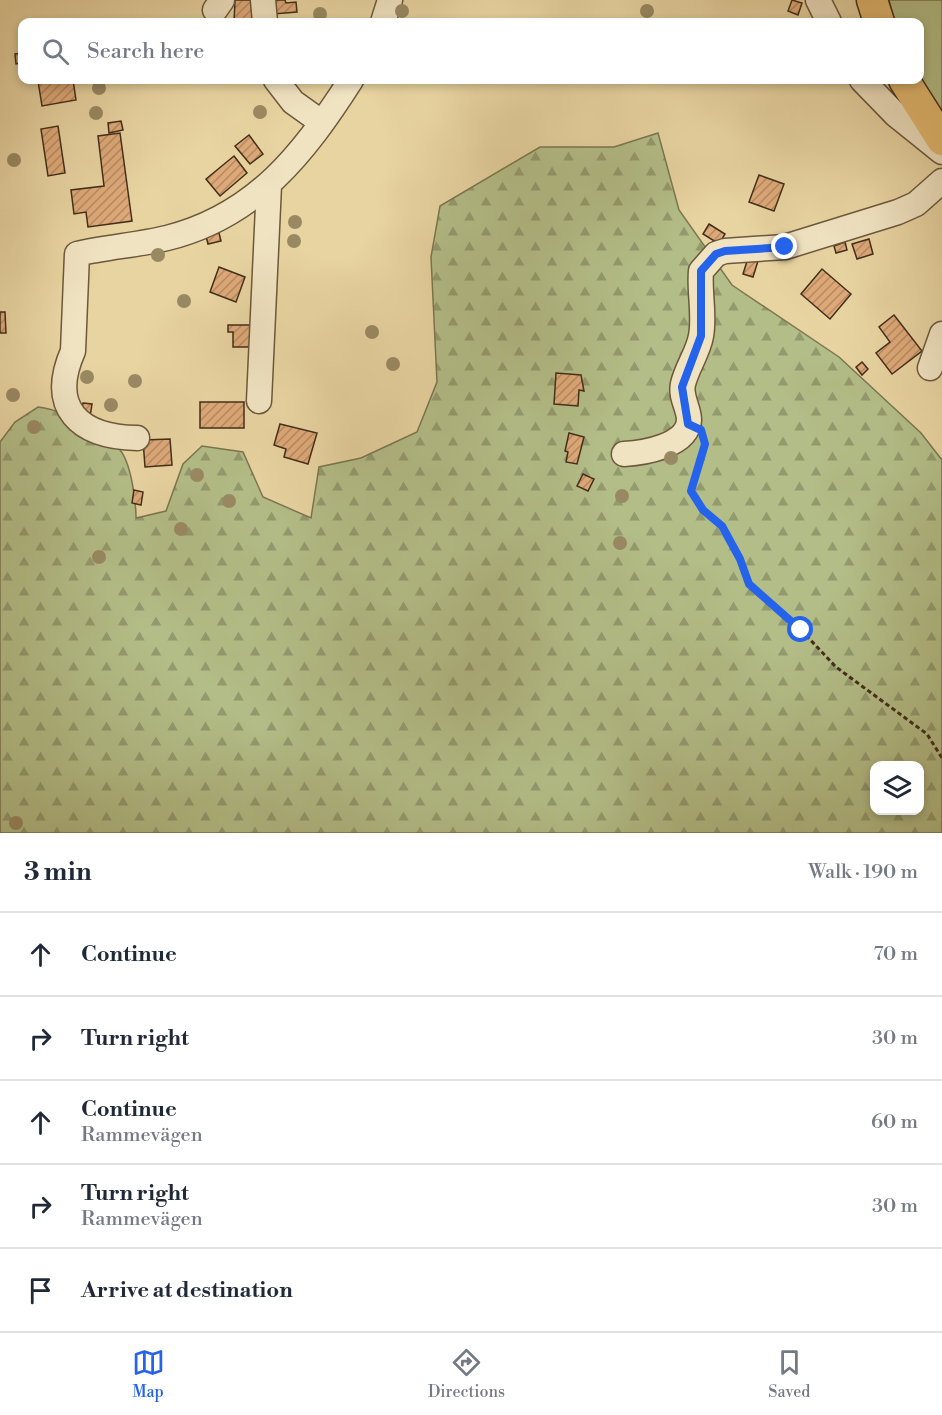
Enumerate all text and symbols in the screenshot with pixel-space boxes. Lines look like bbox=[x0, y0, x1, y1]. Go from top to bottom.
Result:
search box bbox=[18, 18, 924, 84]
icon: search bbox=[39, 35, 72, 68]
text: Search here bbox=[87, 38, 204, 65]
route end bbox=[771, 233, 797, 259]
route start bbox=[787, 616, 813, 642]
map controls bbox=[870, 761, 924, 815]
button: layers bbox=[870, 761, 924, 815]
text: 3 min bbox=[24, 856, 92, 888]
text: Walk · 190 m bbox=[808, 860, 918, 885]
icon: ahead bbox=[24, 938, 57, 971]
text: Continue bbox=[81, 941, 177, 968]
text: 70 m bbox=[874, 942, 918, 967]
icon: right bbox=[24, 1022, 57, 1055]
text: Turn right bbox=[81, 1025, 189, 1052]
text: 30 m bbox=[872, 1026, 918, 1051]
text: Continue bbox=[81, 1096, 177, 1123]
icon: ahead bbox=[24, 1106, 57, 1139]
text: 60 m bbox=[871, 1110, 918, 1135]
text: Rammevägen bbox=[81, 1123, 203, 1148]
text: Turn right bbox=[81, 1180, 189, 1207]
icon: right bbox=[24, 1190, 57, 1223]
text: 30 m bbox=[872, 1194, 918, 1219]
text: Rammevägen bbox=[81, 1207, 203, 1232]
icon: arrive bbox=[24, 1274, 57, 1307]
text: Arrive at destination bbox=[81, 1277, 293, 1304]
tab: Map bbox=[132, 1346, 165, 1402]
tab: Directions bbox=[428, 1346, 505, 1402]
tab: Saved bbox=[768, 1346, 810, 1402]

